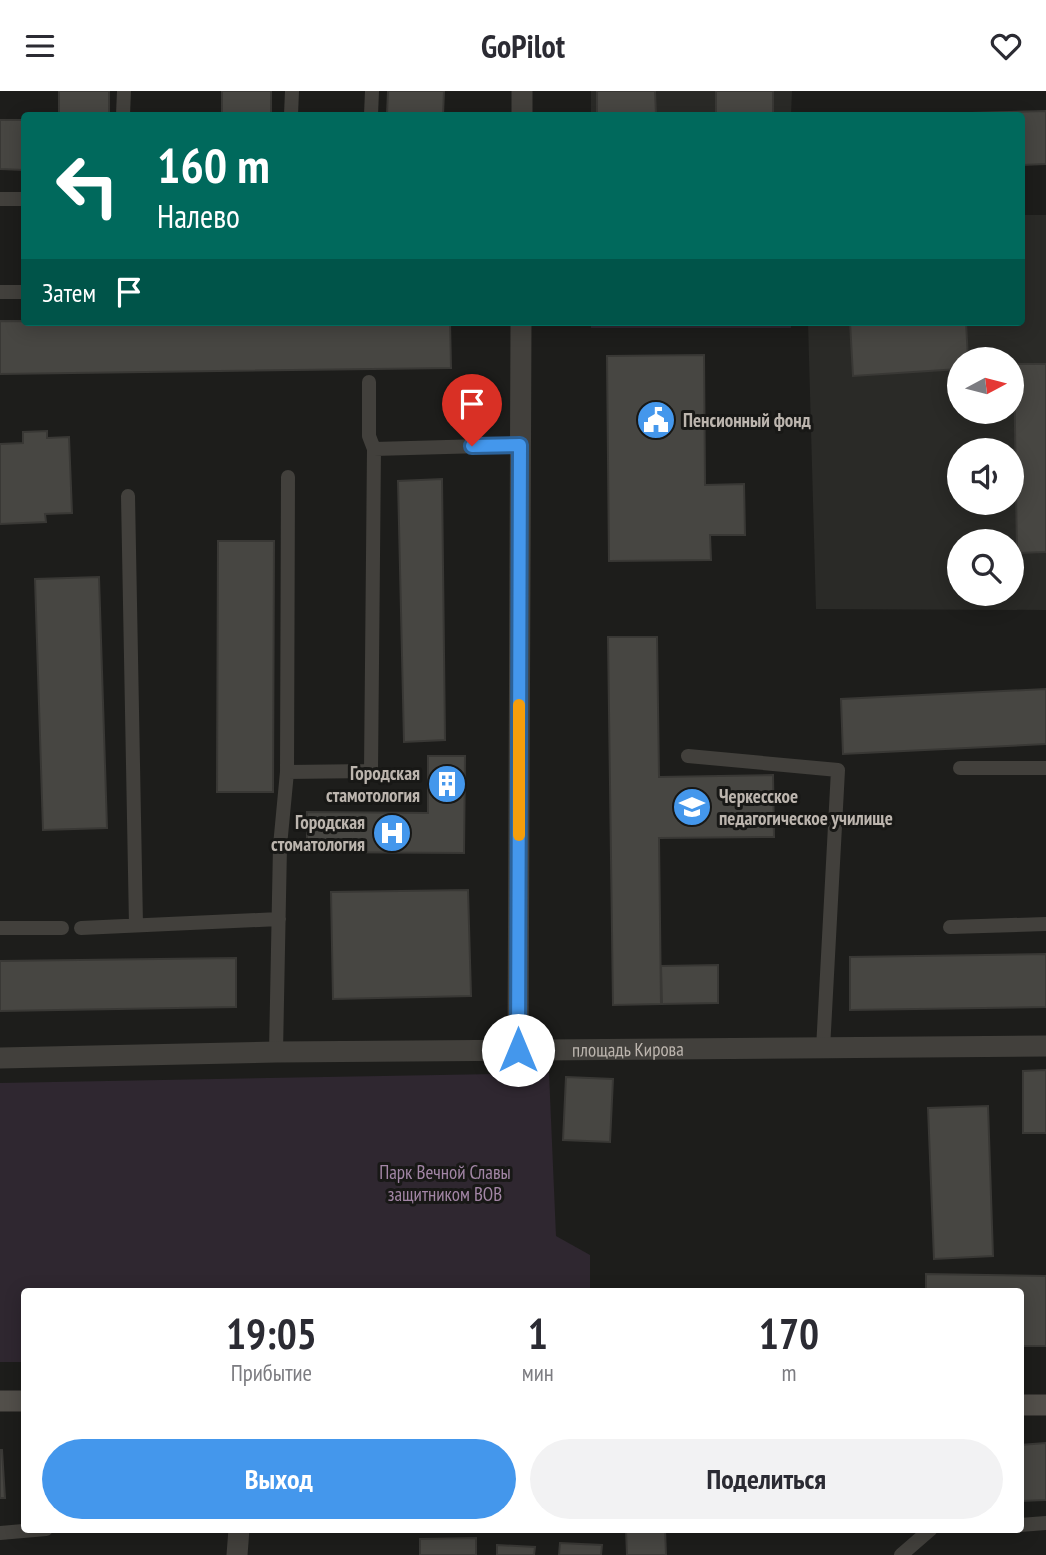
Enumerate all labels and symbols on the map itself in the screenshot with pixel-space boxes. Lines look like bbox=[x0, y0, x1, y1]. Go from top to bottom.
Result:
north arrow bbox=[947, 347, 1024, 423]
pin bbox=[442, 374, 502, 446]
public building icon: Пенсионный фонд bbox=[635, 399, 677, 441]
place label: Пенсионный фонд bbox=[683, 408, 811, 432]
place label: Городская стамотология bbox=[326, 761, 420, 807]
building icon: Городская стамотология bbox=[426, 763, 468, 805]
place label: Черкесское педагогическое училище bbox=[719, 784, 893, 830]
school or university icon: Черкесское педагогическое училище bbox=[671, 786, 713, 828]
place label: Городская стоматология bbox=[271, 810, 365, 856]
hospital icon: Городская стоматология bbox=[371, 812, 413, 854]
position arrow bbox=[481, 1013, 555, 1087]
street label: площадь Кирова bbox=[572, 1037, 684, 1062]
park label: Парк Вечной Славы защитником ВОВ bbox=[379, 1160, 511, 1206]

